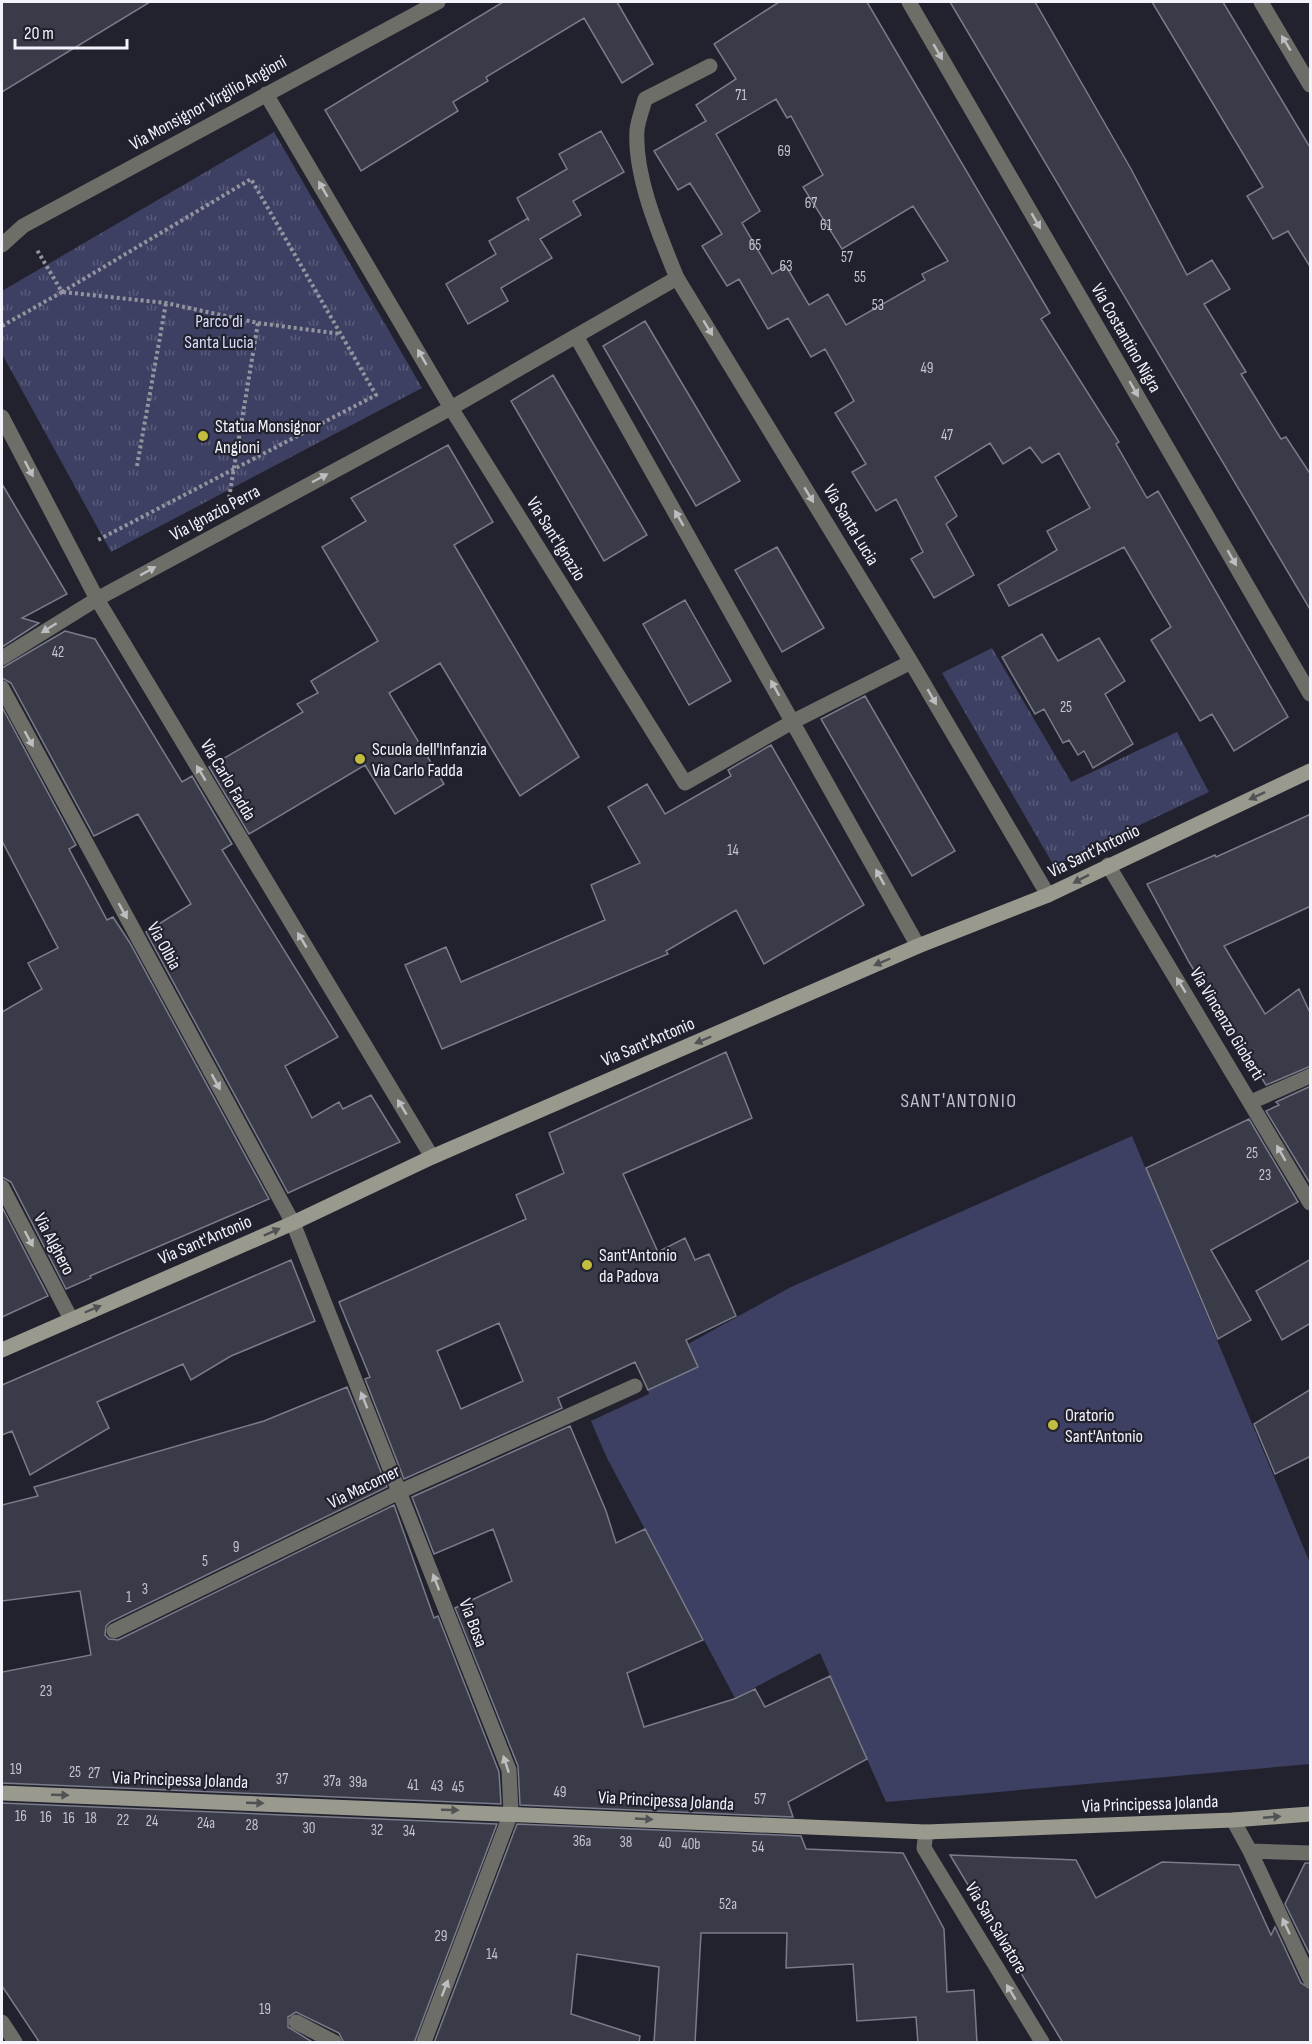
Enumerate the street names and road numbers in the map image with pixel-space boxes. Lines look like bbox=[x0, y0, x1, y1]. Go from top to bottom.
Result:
street label: Via Monsignor Virgilio Angioni bbox=[126, 51, 290, 155]
street label: Via Costantino Nigra bbox=[1086, 280, 1166, 396]
street label: Via Ignazio Perra bbox=[167, 481, 264, 545]
street label: Via Santa Lucia bbox=[819, 481, 883, 569]
street label: Via Sant'Ignazio bbox=[522, 493, 590, 585]
street label: Via Carlo Fadda bbox=[196, 736, 260, 824]
street label: Via Sant'Antonio bbox=[1045, 820, 1143, 882]
street label: Via Olbia bbox=[142, 919, 186, 974]
street label: Via Vincenzo Gioberti bbox=[1185, 964, 1269, 1084]
street label: Via Sant'Antonio bbox=[598, 1013, 698, 1071]
street label: Via Alghero bbox=[29, 1209, 79, 1279]
street label: Via Sant'Antonio bbox=[155, 1211, 255, 1269]
street label: Via Macomer bbox=[325, 1461, 403, 1513]
street label: Via Bosa bbox=[454, 1596, 492, 1650]
street label: Via Principessa Jolanda bbox=[112, 1767, 249, 1793]
street label: Via Principessa Jolanda bbox=[597, 1787, 735, 1815]
street label: Via Principessa Jolanda bbox=[1082, 1791, 1219, 1817]
street label: Via San Salvatore bbox=[960, 1878, 1032, 1978]

